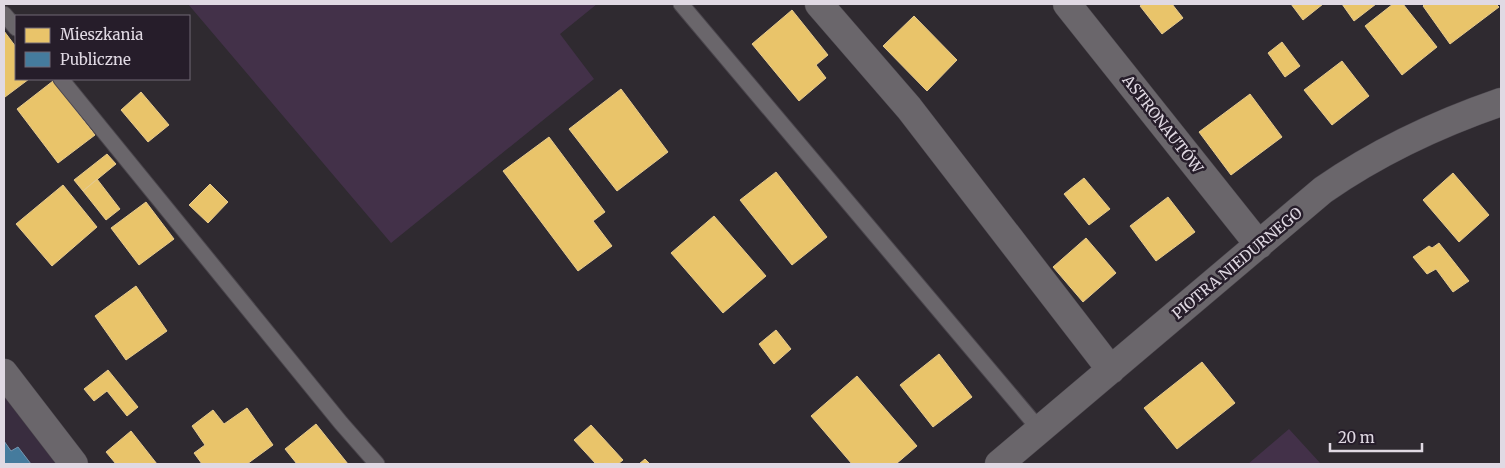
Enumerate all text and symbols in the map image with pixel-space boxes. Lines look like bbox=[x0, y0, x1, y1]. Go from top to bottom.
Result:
legend bbox=[15, 15, 190, 80]
text: Mieszkania bbox=[60, 25, 143, 44]
text: Publiczne bbox=[60, 50, 131, 69]
street label: ASTRONAUTÓW bbox=[1118, 70, 1209, 178]
street label: PIOTRA NIEDURNEGO bbox=[1168, 203, 1306, 323]
scale bar bbox=[1330, 420, 1422, 452]
text: 20 m bbox=[1338, 428, 1375, 447]

